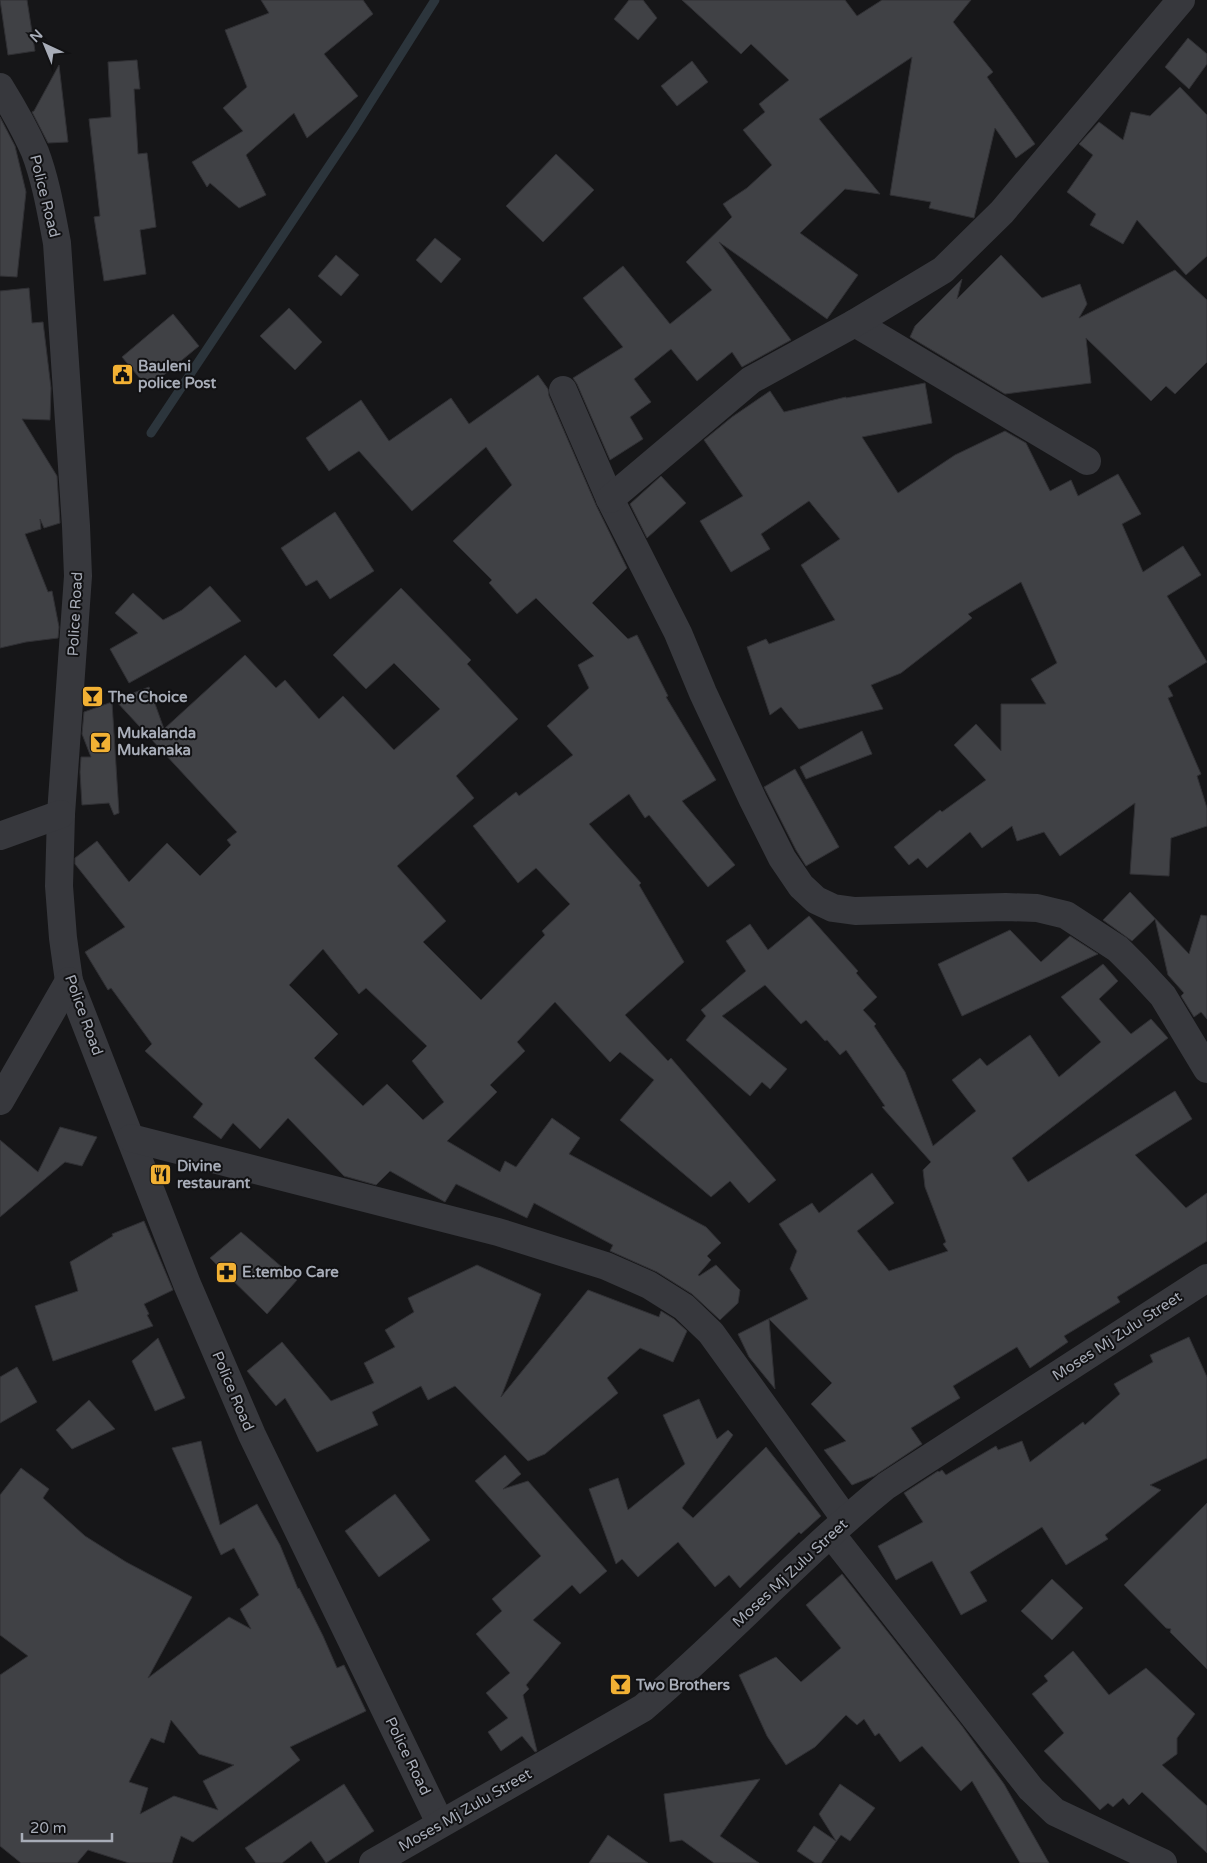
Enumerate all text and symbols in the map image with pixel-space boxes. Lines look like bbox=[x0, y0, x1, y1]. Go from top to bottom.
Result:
north arrow bbox=[20, 20, 70, 70]
text: N bbox=[26, 26, 46, 46]
street label: Police Road bbox=[26, 153, 64, 239]
place label: Bauleni police Post bbox=[138, 357, 217, 393]
public building icon: Bauleni police Post bbox=[110, 363, 134, 387]
street label: Police Road bbox=[64, 571, 86, 657]
bar icon: The Choice bbox=[80, 685, 104, 709]
place label: The Choice bbox=[107, 688, 188, 706]
place label: Mukalanda Mukanaka bbox=[117, 724, 196, 759]
bar icon: Mukalanda Mukanaka bbox=[89, 730, 113, 754]
street label: Police Road bbox=[61, 972, 107, 1058]
place label: Divine restaurant bbox=[177, 1157, 251, 1192]
restaurant icon: Divine restaurant bbox=[149, 1163, 173, 1187]
pharmacy icon: E.tembo Care bbox=[214, 1260, 238, 1284]
place label: E.tembo Care bbox=[242, 1263, 339, 1281]
street label: Moses Mj Zulu Street bbox=[1049, 1287, 1185, 1385]
street label: Police Road bbox=[208, 1349, 258, 1433]
street label: Moses Mj Zulu Street bbox=[729, 1515, 851, 1631]
bar icon: Two Brothers bbox=[608, 1673, 632, 1697]
place label: Two Brothers bbox=[635, 1676, 730, 1694]
street label: Police Road bbox=[381, 1714, 435, 1798]
street label: Moses Mj Zulu Street bbox=[395, 1764, 535, 1855]
scale bar bbox=[22, 1810, 112, 1842]
text: 20 m bbox=[30, 1819, 67, 1837]

